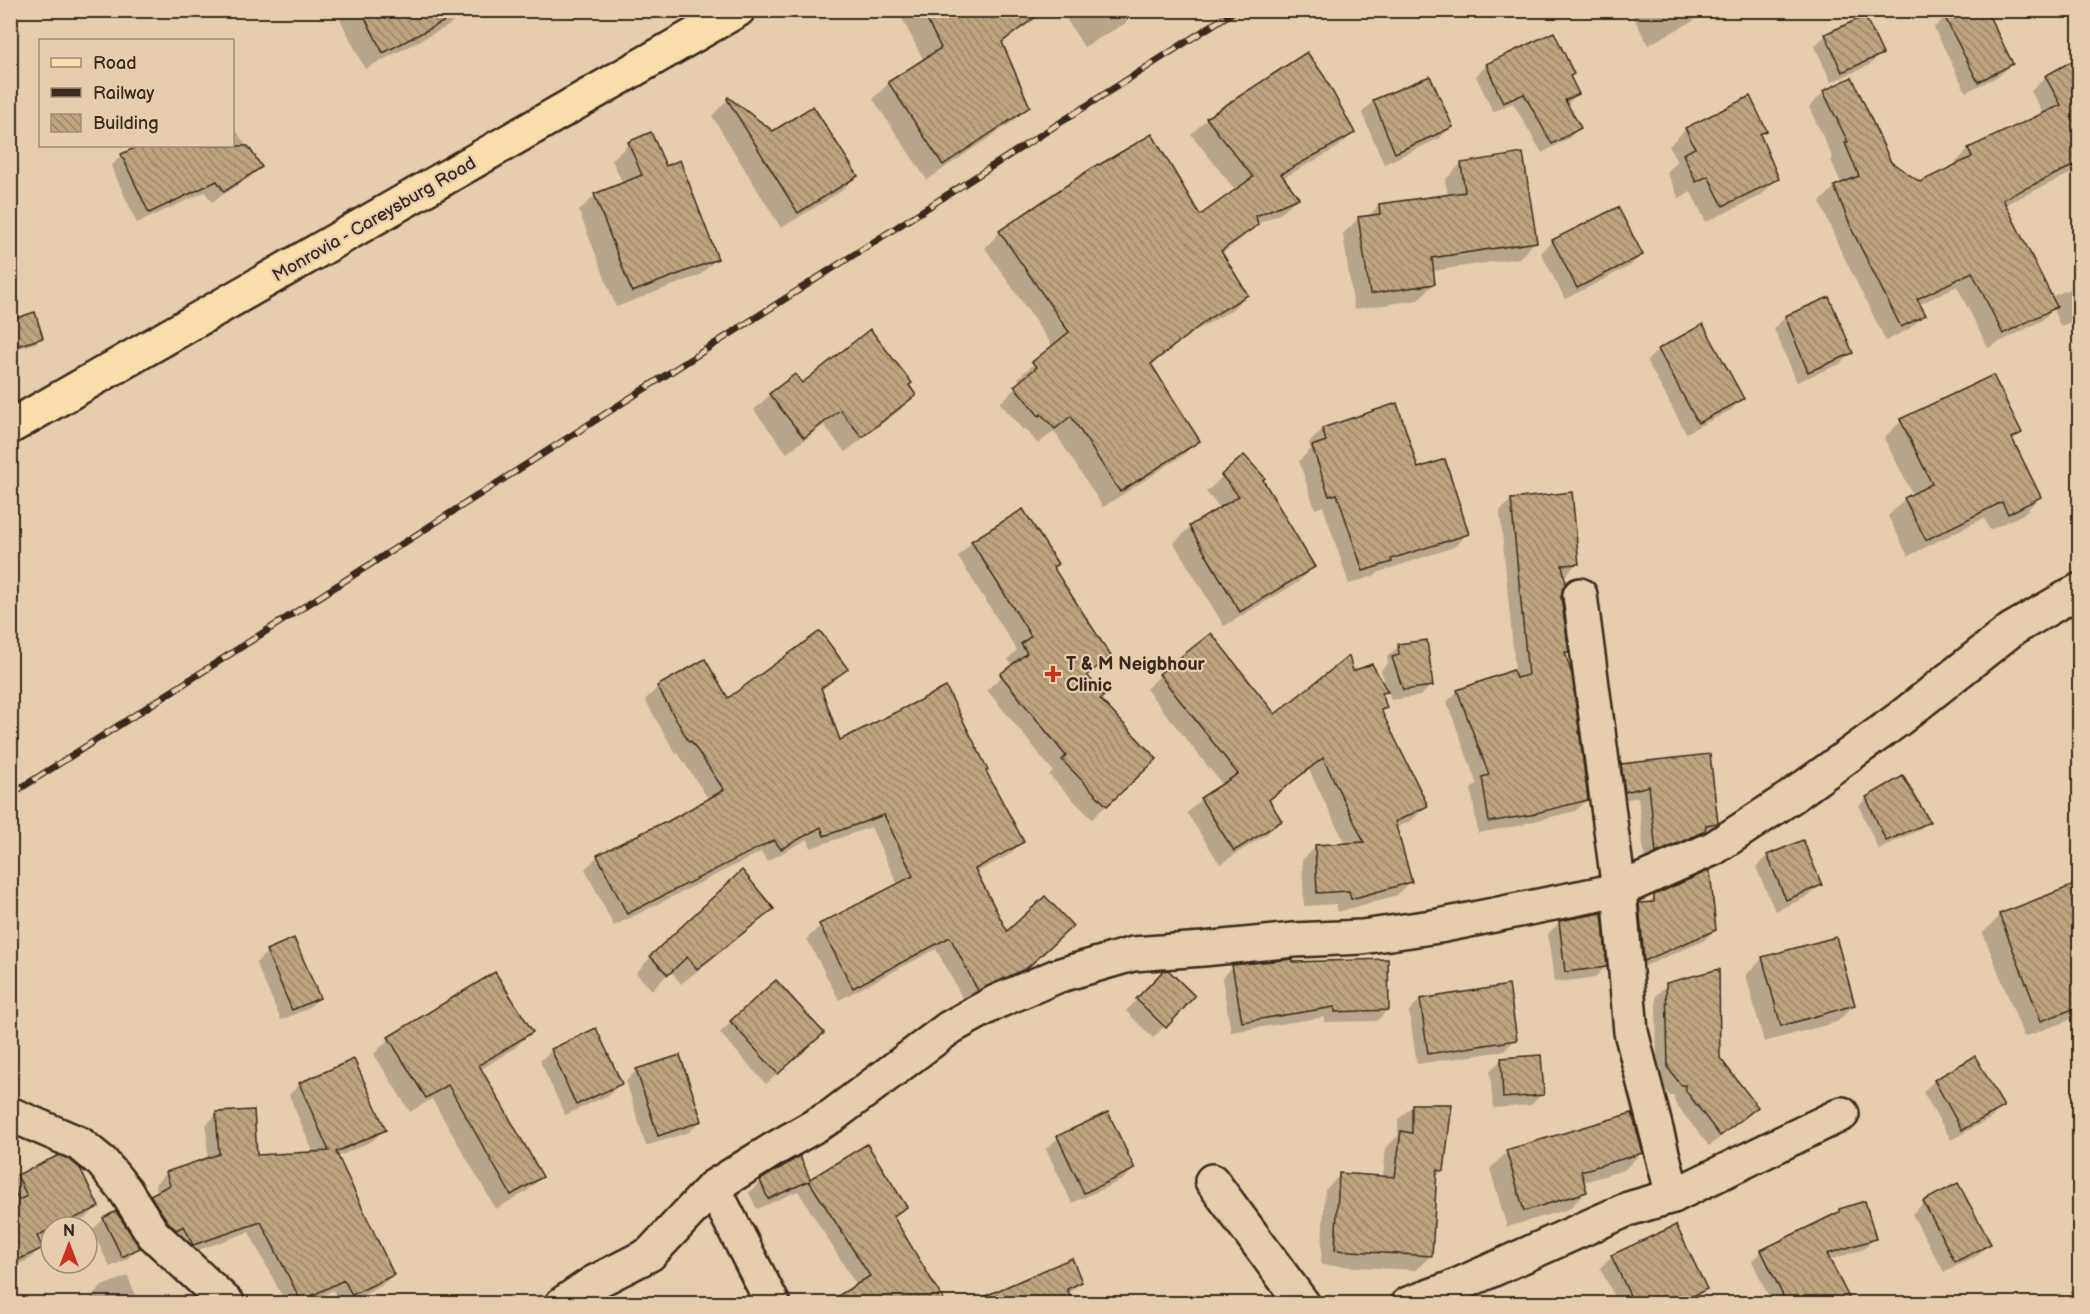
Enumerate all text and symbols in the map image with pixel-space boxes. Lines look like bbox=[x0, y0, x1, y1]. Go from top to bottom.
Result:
legend bbox=[39, 39, 234, 147]
text: Road bbox=[93, 53, 137, 74]
text: Railway bbox=[93, 83, 155, 104]
text: Building bbox=[93, 113, 159, 134]
street label: Monrovia - Careysburg Road bbox=[269, 152, 480, 286]
place label: T & M Neigbhour Clinic bbox=[1066, 654, 1206, 696]
marker: T & M Neigbhour Clinic bbox=[1044, 665, 1062, 683]
north arrow bbox=[39, 1215, 99, 1275]
text: N bbox=[63, 1222, 75, 1241]

